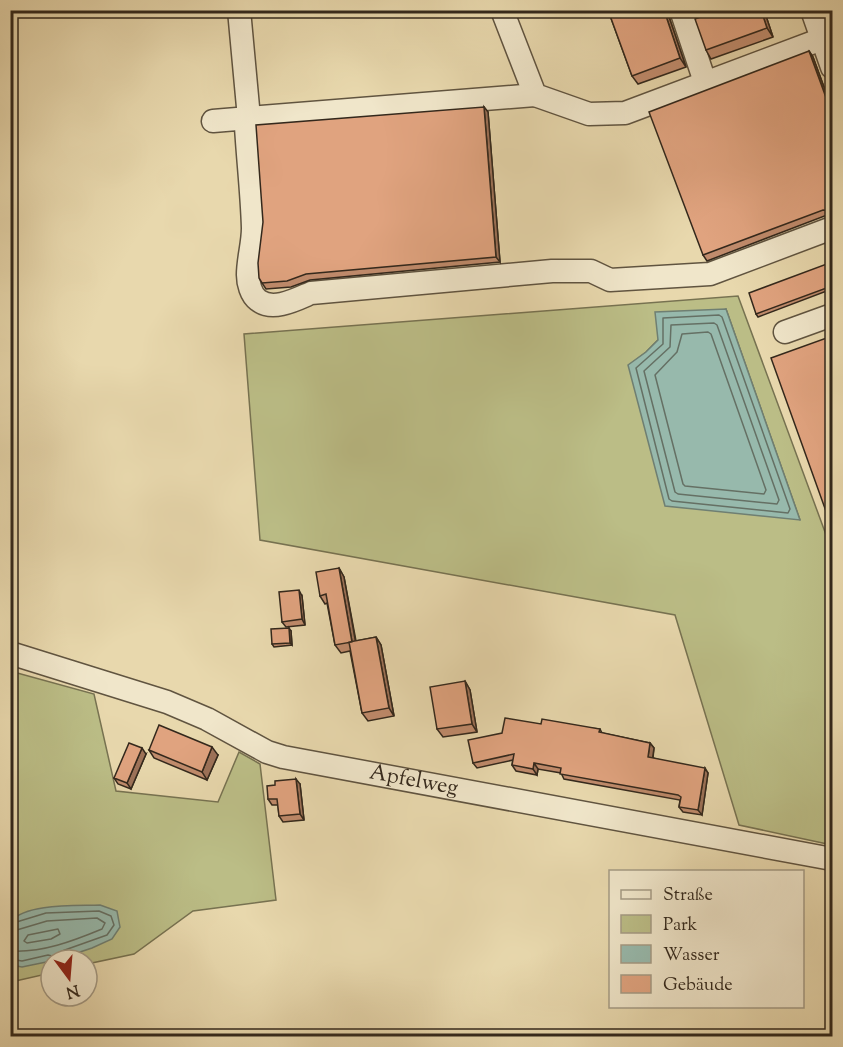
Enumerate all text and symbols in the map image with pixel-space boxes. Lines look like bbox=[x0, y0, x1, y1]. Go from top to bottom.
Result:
street label: Apfelweg bbox=[366, 757, 461, 805]
legend bbox=[609, 870, 804, 1008]
text: Straße bbox=[663, 883, 713, 909]
text: Park bbox=[663, 913, 698, 939]
text: Wasser bbox=[663, 943, 720, 969]
north arrow bbox=[39, 948, 99, 1008]
text: Gebäude bbox=[663, 973, 733, 999]
text: N bbox=[63, 977, 82, 1003]

